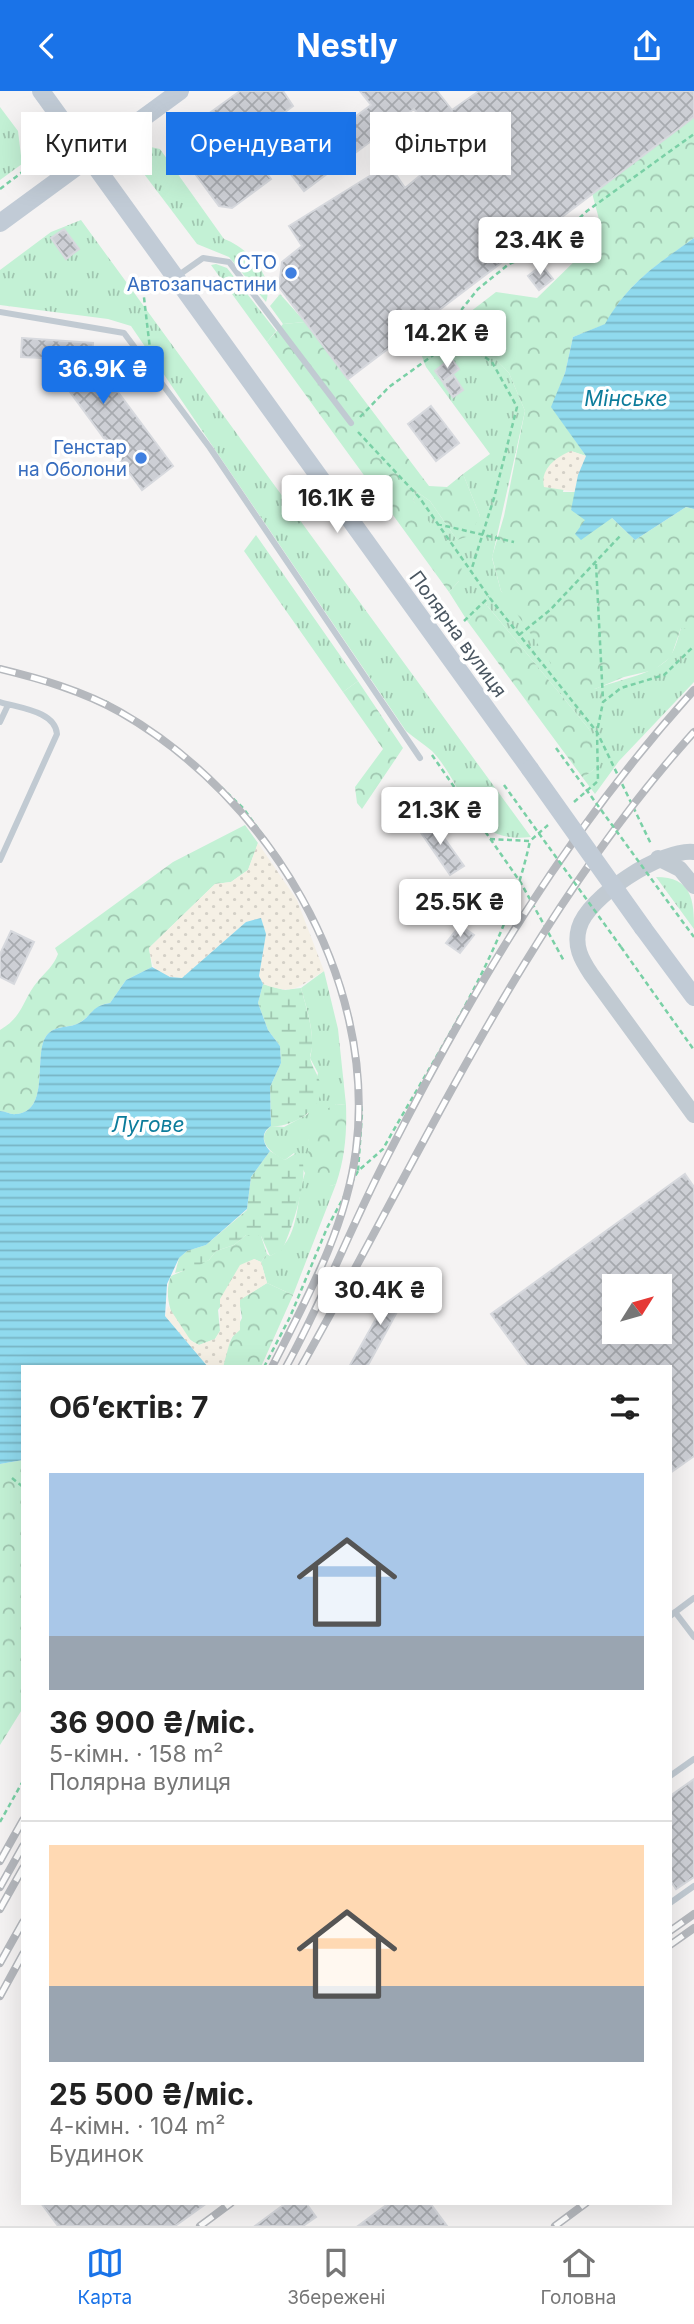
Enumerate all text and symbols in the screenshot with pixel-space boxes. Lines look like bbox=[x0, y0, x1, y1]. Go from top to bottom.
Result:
text: Nestly bbox=[296, 26, 398, 65]
icon: back bbox=[28, 27, 66, 65]
icon: share bbox=[628, 27, 666, 65]
chip: Купити bbox=[21, 112, 152, 175]
chip: Орендувати bbox=[166, 112, 356, 175]
chip: Фільтри bbox=[370, 112, 511, 175]
pin: 23.4K ₴ bbox=[475, 218, 605, 277]
text: 23.4K ₴ bbox=[494, 226, 586, 254]
place label: СТО Автозапчастини bbox=[127, 251, 277, 296]
marker: СТО Автозапчастини bbox=[283, 265, 299, 281]
pin: 14.2K ₴ bbox=[382, 310, 512, 370]
text: 14.2K ₴ bbox=[404, 319, 490, 347]
pin: 36.9K ₴ bbox=[38, 347, 168, 406]
text: 36.9K ₴ bbox=[58, 355, 148, 383]
water label: Мінське bbox=[584, 386, 668, 411]
place label: Генстар на Оболони bbox=[18, 436, 127, 481]
marker: Генстар на Оболони bbox=[133, 450, 149, 466]
pin: 16.1K ₴ bbox=[272, 475, 402, 535]
text: 16.1K ₴ bbox=[298, 484, 376, 512]
street label: Полярна вулиця bbox=[404, 566, 512, 702]
pin: 21.3K ₴ bbox=[375, 787, 505, 847]
text: 21.3K ₴ bbox=[397, 796, 483, 824]
pin: 25.5K ₴ bbox=[395, 879, 525, 939]
text: 25.5K ₴ bbox=[415, 888, 505, 916]
water label: Лугове bbox=[111, 1112, 185, 1137]
pin: 30.4K ₴ bbox=[315, 1267, 445, 1327]
north arrow bbox=[602, 1274, 672, 1344]
map controls bbox=[602, 1274, 672, 1344]
text: 30.4K ₴ bbox=[334, 1276, 426, 1304]
icon: filters bbox=[606, 1388, 644, 1426]
text: Об’єктів: 7 bbox=[49, 1389, 208, 1425]
icon: home bbox=[284, 1519, 410, 1645]
text: 36 900 ₴/міс. bbox=[49, 1704, 256, 1740]
text: 5-кімн. · 158 m² bbox=[49, 1740, 223, 1768]
text: Полярна вулиця bbox=[49, 1768, 231, 1796]
icon: home bbox=[284, 1891, 410, 2017]
text: 25 500 ₴/міс. bbox=[49, 2076, 255, 2112]
text: 4-кімн. · 104 m² bbox=[49, 2112, 225, 2140]
text: Будинок bbox=[49, 2140, 144, 2168]
tab: Карта bbox=[78, 2244, 132, 2309]
tab: Збережені bbox=[287, 2244, 385, 2309]
tab: Головна bbox=[541, 2244, 616, 2309]

